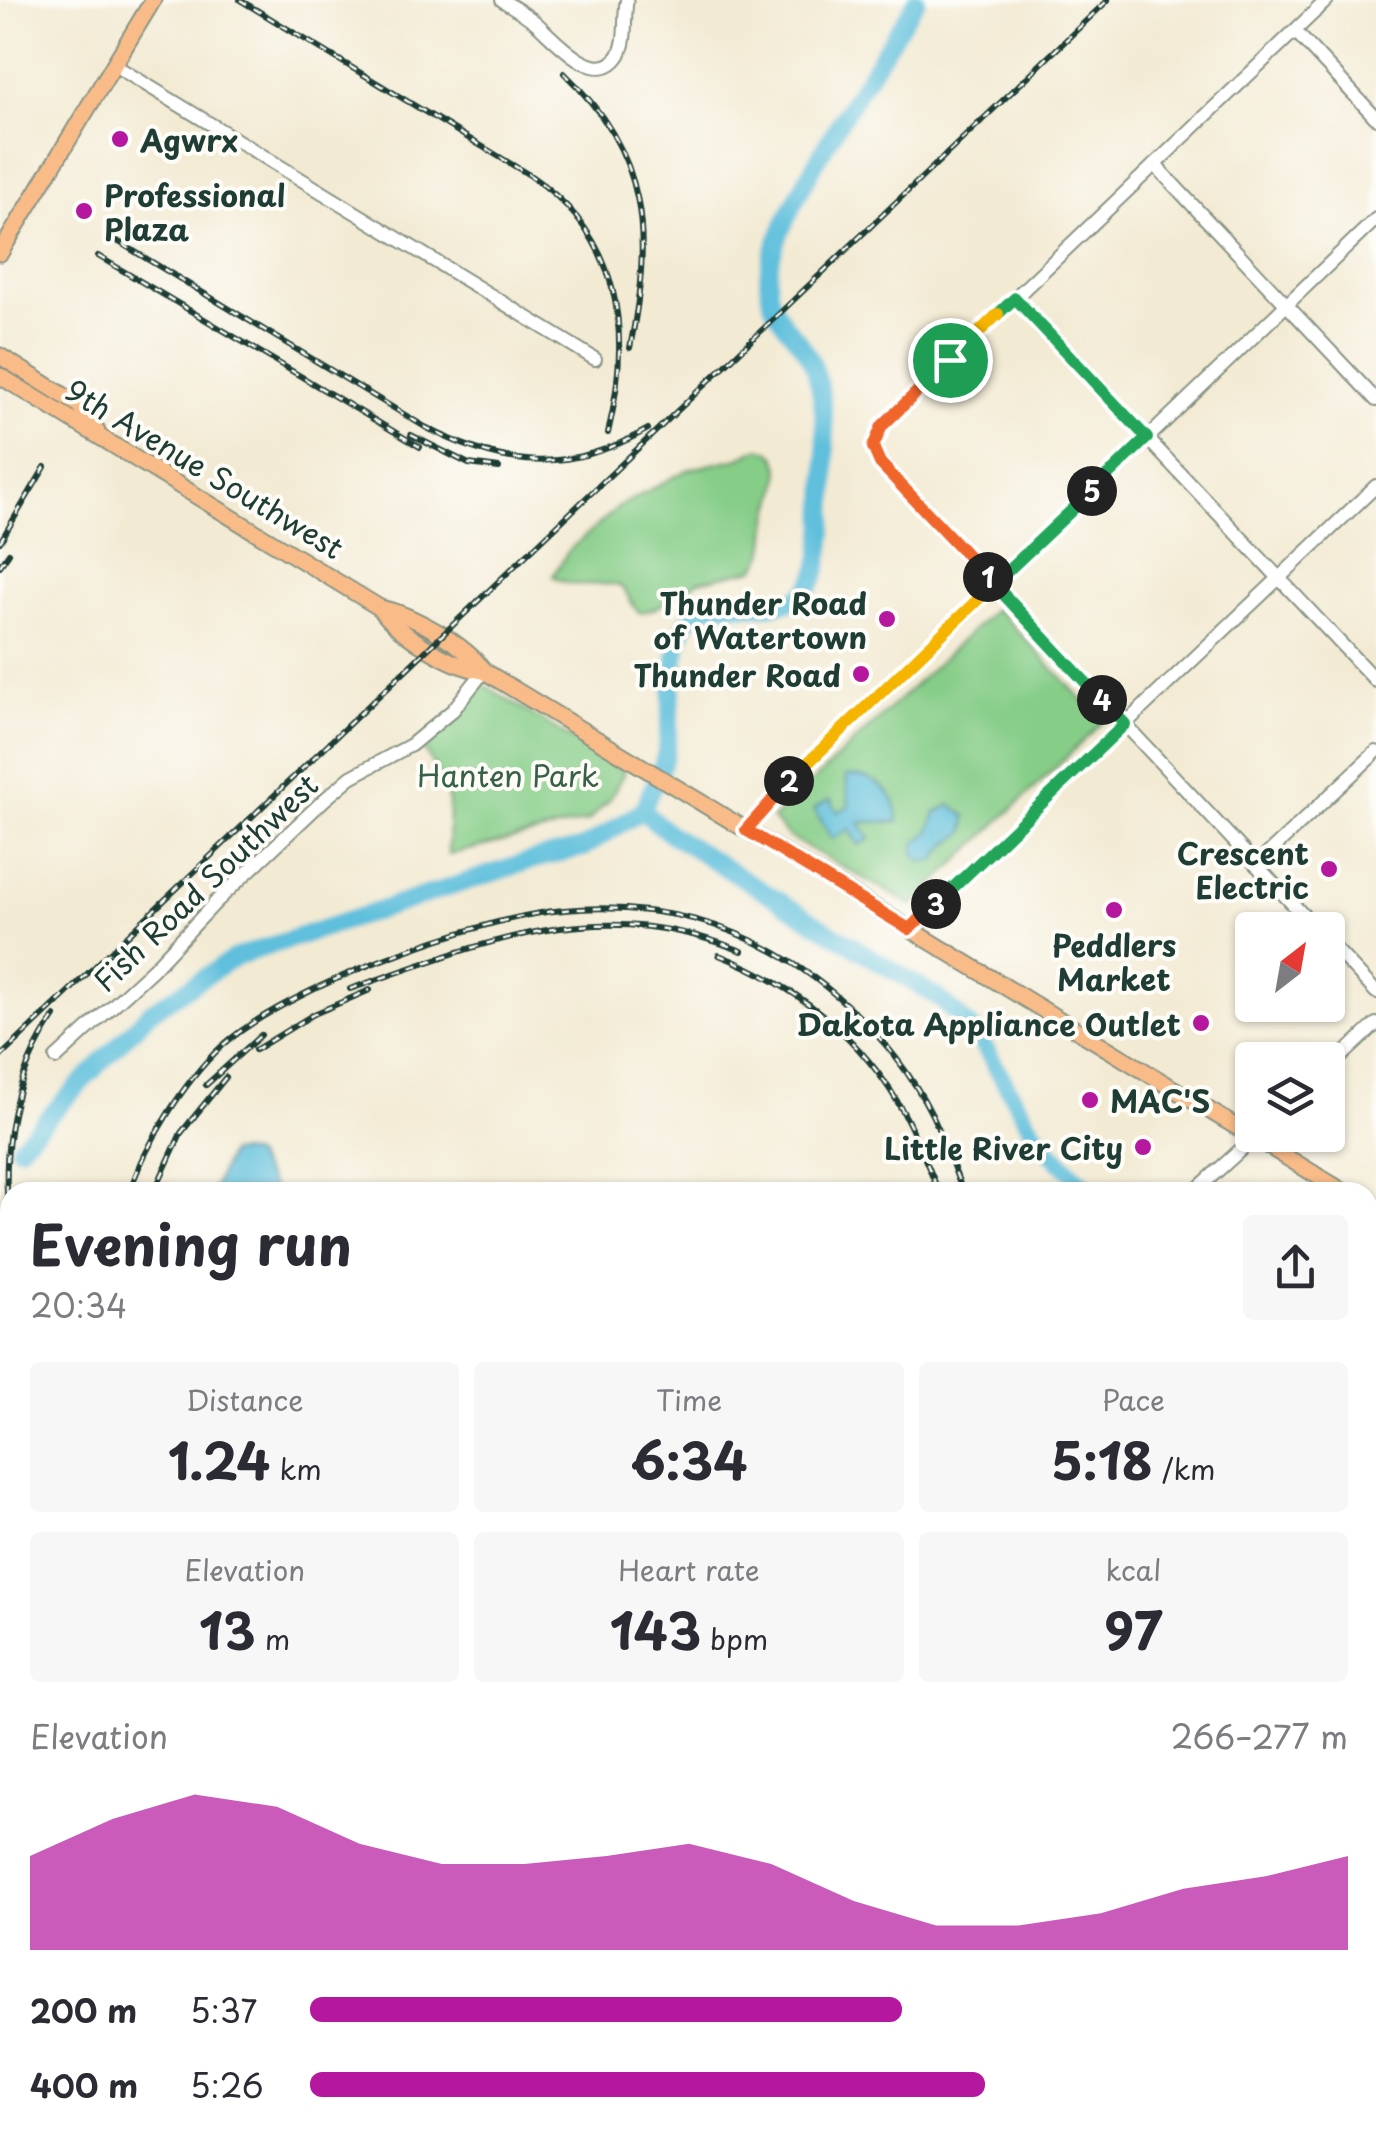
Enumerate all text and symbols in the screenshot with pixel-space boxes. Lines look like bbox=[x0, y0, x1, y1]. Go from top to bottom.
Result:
place label: Agwrx bbox=[139, 117, 238, 162]
marker: Agwrx bbox=[109, 128, 131, 150]
place label: Professional Plaza bbox=[104, 172, 285, 251]
marker: Professional Plaza bbox=[73, 200, 95, 222]
pin bbox=[908, 318, 993, 403]
icon: arrive bbox=[923, 333, 978, 388]
street label: 9th Avenue Southwest bbox=[58, 367, 353, 569]
pin: 5 bbox=[1067, 466, 1117, 516]
text: 5 bbox=[1083, 469, 1101, 512]
pin: 1 bbox=[963, 552, 1013, 602]
text: 1 bbox=[981, 555, 995, 598]
place label: Thunder Road of Watertown bbox=[654, 580, 867, 659]
marker: Thunder Road of Watertown bbox=[876, 608, 898, 630]
place label: Thunder Road bbox=[633, 652, 841, 697]
marker: Thunder Road bbox=[850, 663, 872, 685]
pin: 4 bbox=[1077, 675, 1127, 725]
text: 4 bbox=[1092, 678, 1112, 721]
park label: Hanten Park bbox=[417, 752, 599, 797]
pin: 2 bbox=[764, 756, 814, 806]
text: 2 bbox=[779, 759, 799, 802]
street label: Fish Road Southwest bbox=[82, 762, 328, 1002]
place label: Crescent Electric bbox=[1177, 830, 1309, 909]
marker: Crescent Electric bbox=[1318, 858, 1340, 880]
pin: 3 bbox=[911, 879, 961, 929]
text: 3 bbox=[927, 882, 945, 925]
marker: Peddlers Market bbox=[1103, 899, 1125, 921]
north arrow bbox=[1235, 912, 1345, 1022]
map controls bbox=[1235, 912, 1345, 1152]
place label: Peddlers Market bbox=[1052, 922, 1176, 1001]
place label: Dakota Appliance Outlet bbox=[797, 1001, 1181, 1046]
marker: Dakota Appliance Outlet bbox=[1190, 1012, 1212, 1034]
button: layers bbox=[1235, 1042, 1345, 1152]
place label: MAC'S bbox=[1110, 1078, 1210, 1123]
marker: MAC'S bbox=[1079, 1089, 1101, 1111]
place label: Little River City bbox=[884, 1125, 1123, 1170]
marker: Little River City bbox=[1132, 1136, 1154, 1158]
text: Evening run bbox=[30, 1202, 352, 1285]
button: share bbox=[1243, 1215, 1348, 1320]
text: 20:34 bbox=[30, 1281, 127, 1329]
text: Distance bbox=[186, 1378, 303, 1421]
text: Time bbox=[656, 1378, 722, 1421]
text: Pace bbox=[1102, 1378, 1165, 1421]
text: 1.24 bbox=[168, 1421, 270, 1497]
text: 6:34 bbox=[630, 1421, 747, 1497]
text: 5:18 bbox=[1051, 1421, 1153, 1497]
text: km bbox=[270, 1447, 322, 1490]
text: /km bbox=[1153, 1447, 1216, 1490]
text: Elevation bbox=[184, 1548, 305, 1591]
text: Heart rate bbox=[618, 1548, 760, 1591]
text: kcal bbox=[1105, 1548, 1161, 1591]
text: 13 bbox=[199, 1591, 256, 1667]
text: 143 bbox=[610, 1591, 701, 1667]
text: 97 bbox=[1104, 1591, 1163, 1667]
text: m bbox=[256, 1617, 290, 1660]
text: bpm bbox=[701, 1617, 768, 1660]
text: Elevation bbox=[30, 1712, 168, 1760]
text: 266–277 m bbox=[1170, 1712, 1348, 1760]
text: 200 m bbox=[30, 1986, 137, 2034]
text: 5:37 bbox=[190, 1986, 257, 2034]
text: 400 m bbox=[30, 2061, 138, 2109]
text: 5:26 bbox=[190, 2061, 264, 2109]

